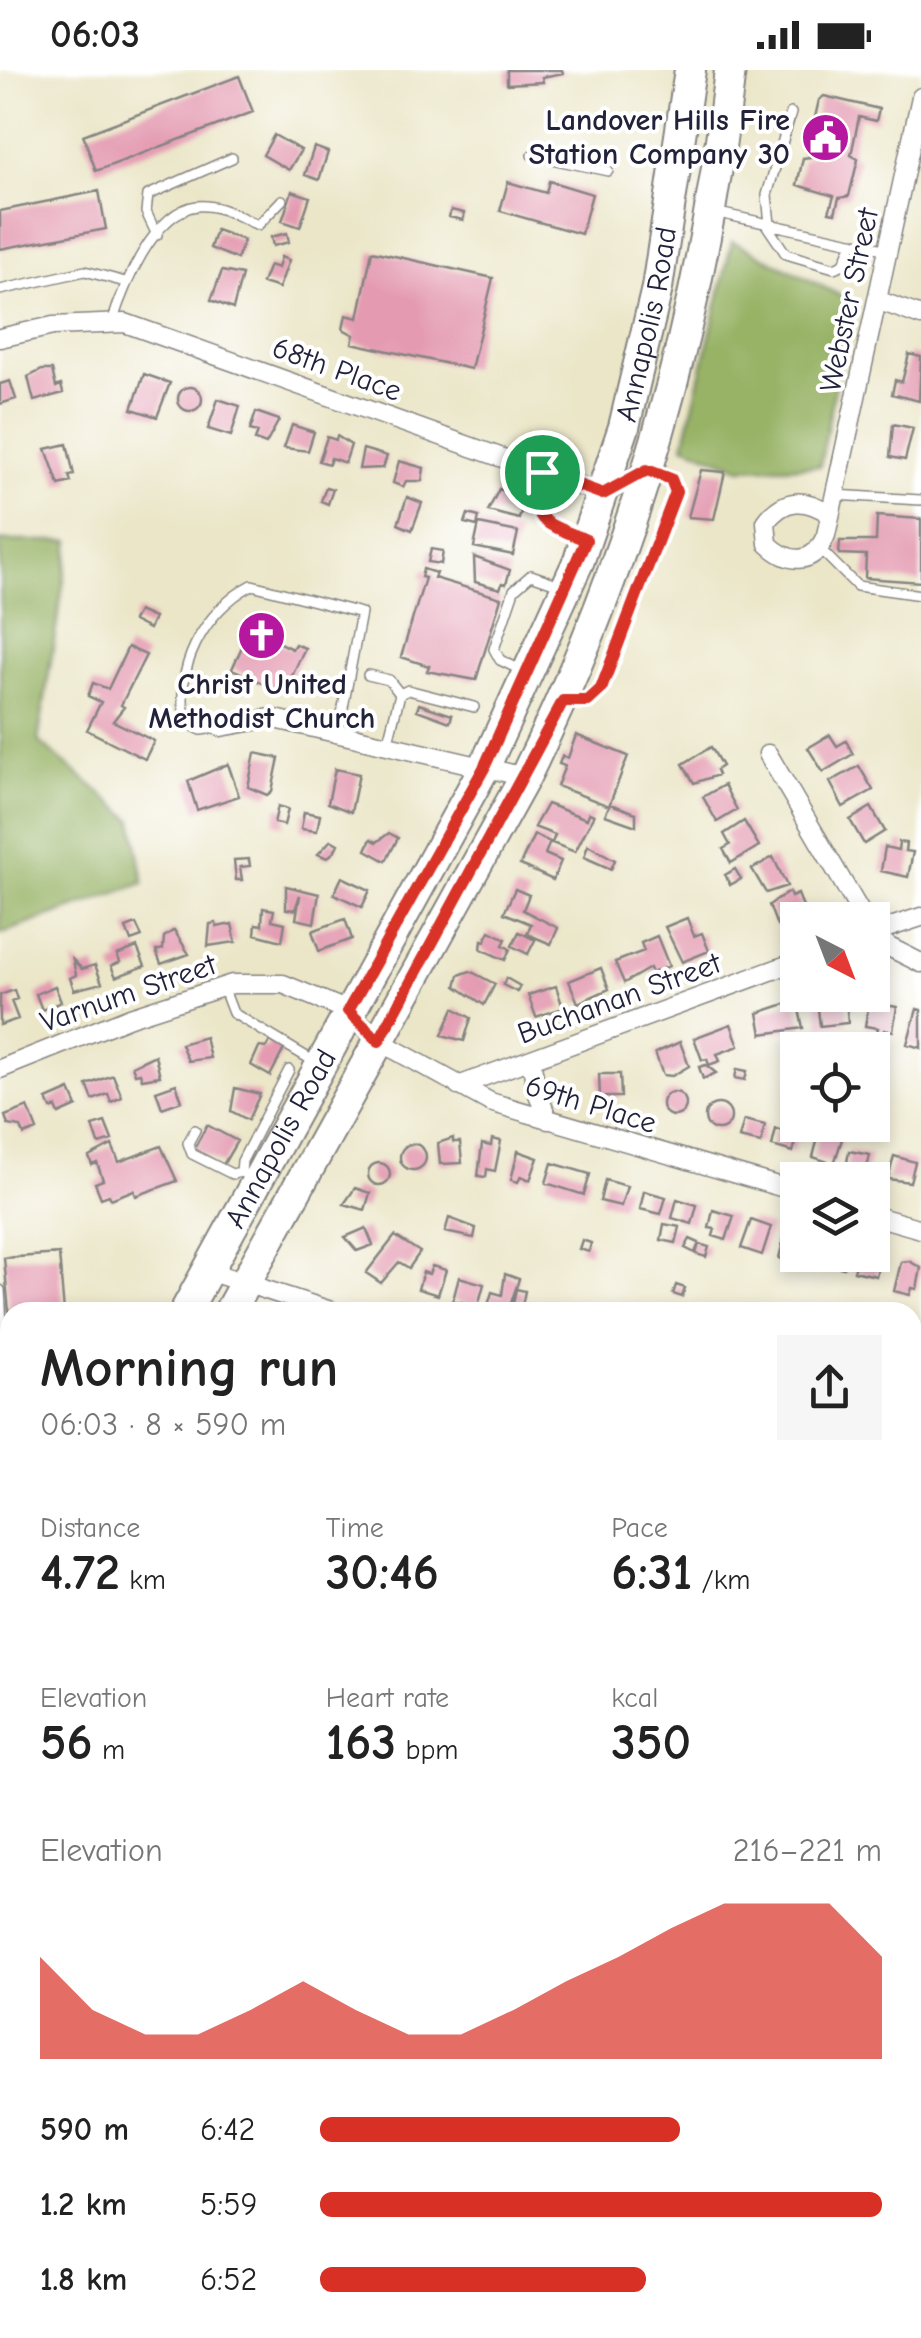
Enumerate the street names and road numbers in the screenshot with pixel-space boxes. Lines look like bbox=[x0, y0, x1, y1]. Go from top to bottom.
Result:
street label: Webster Street bbox=[813, 204, 886, 395]
street label: Annapolis Road bbox=[609, 225, 684, 425]
street label: 68th Place bbox=[268, 330, 406, 409]
street label: Buchanan Street bbox=[513, 945, 727, 1051]
street label: Varnum Street bbox=[36, 947, 222, 1040]
street label: Annapolis Road bbox=[218, 1043, 344, 1234]
street label: 69th Place bbox=[521, 1068, 661, 1141]

